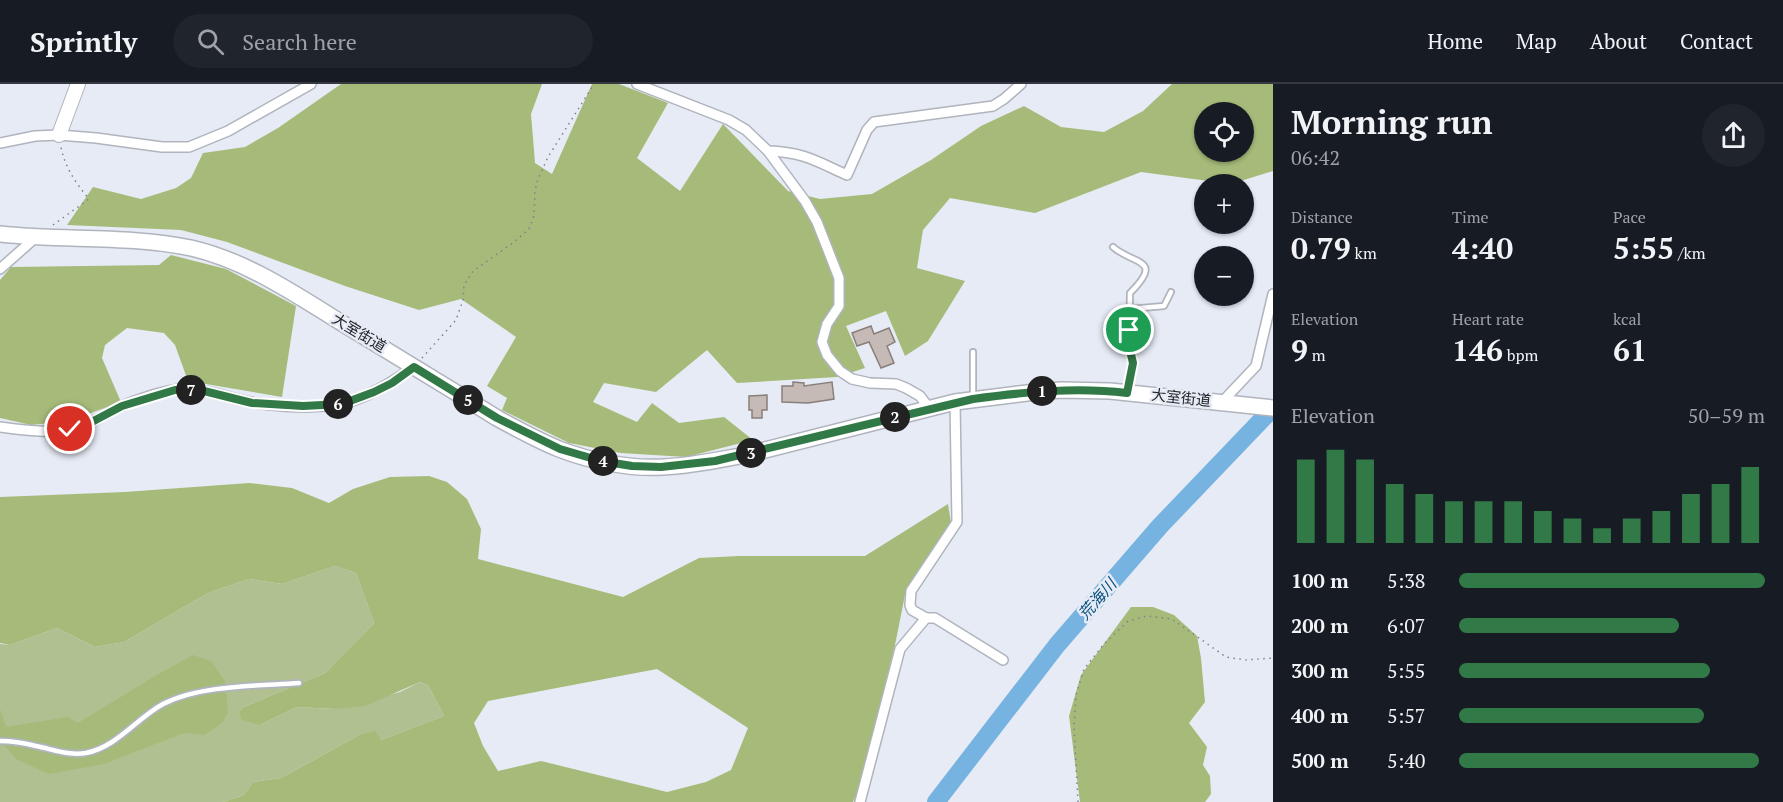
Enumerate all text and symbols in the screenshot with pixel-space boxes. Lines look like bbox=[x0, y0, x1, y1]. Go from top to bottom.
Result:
search box bbox=[173, 14, 593, 68]
text: Sprintly bbox=[30, 23, 137, 60]
icon: search bbox=[194, 25, 227, 58]
text: Search here bbox=[242, 27, 357, 56]
text: Home bbox=[1427, 27, 1483, 55]
text: Map bbox=[1516, 27, 1557, 55]
text: About bbox=[1590, 27, 1647, 55]
text: Contact bbox=[1680, 27, 1753, 55]
text: Morning run bbox=[1291, 100, 1493, 143]
map controls bbox=[1194, 102, 1254, 306]
button: locate bbox=[1194, 102, 1254, 162]
button: share bbox=[1702, 104, 1765, 167]
text: 06:42 bbox=[1291, 144, 1340, 171]
button: + bbox=[1194, 174, 1254, 234]
text: Distance bbox=[1291, 206, 1353, 228]
text: Time bbox=[1452, 206, 1489, 228]
text: Pace bbox=[1613, 206, 1646, 228]
text: 0.79 bbox=[1291, 228, 1351, 268]
text: 4:40 bbox=[1452, 228, 1513, 268]
text: 5:55 bbox=[1613, 228, 1674, 268]
text: km bbox=[1351, 242, 1377, 264]
text: /km bbox=[1674, 242, 1706, 264]
button: − bbox=[1194, 246, 1254, 306]
pin bbox=[1103, 304, 1154, 355]
street label: 大室街道 bbox=[329, 308, 390, 356]
text: Elevation bbox=[1291, 308, 1358, 330]
text: Heart rate bbox=[1452, 308, 1524, 330]
text: kcal bbox=[1613, 308, 1641, 330]
icon: arrive bbox=[1112, 313, 1145, 346]
text: 9 bbox=[1291, 330, 1308, 370]
text: 146 bbox=[1452, 330, 1503, 370]
text: 61 bbox=[1613, 330, 1647, 370]
text: m bbox=[1308, 344, 1326, 366]
text: bpm bbox=[1503, 344, 1538, 366]
pin: 7 bbox=[176, 375, 206, 405]
pin: 1 bbox=[1027, 376, 1057, 406]
text: 7 bbox=[186, 379, 196, 401]
text: 1 bbox=[1037, 380, 1047, 402]
street label: 大室街道 bbox=[1150, 384, 1212, 410]
pin: 5 bbox=[453, 385, 483, 415]
pin: 6 bbox=[323, 389, 353, 419]
text: 5 bbox=[463, 389, 473, 411]
text: 6 bbox=[333, 393, 343, 415]
pin: 2 bbox=[880, 402, 910, 432]
text: Elevation bbox=[1291, 402, 1375, 429]
text: 50–59 m bbox=[1688, 402, 1765, 429]
pin bbox=[44, 403, 95, 454]
text: 2 bbox=[890, 406, 900, 428]
icon: check bbox=[53, 412, 86, 445]
pin: 3 bbox=[736, 438, 766, 468]
text: 3 bbox=[746, 442, 756, 464]
pin: 4 bbox=[588, 446, 618, 476]
text: 4 bbox=[598, 450, 608, 472]
text: 100 m bbox=[1291, 567, 1349, 594]
text: 5:38 bbox=[1387, 567, 1426, 594]
water label: 荒海川 bbox=[1073, 572, 1122, 624]
text: 200 m bbox=[1291, 612, 1349, 639]
text: 6:07 bbox=[1387, 612, 1426, 639]
text: 300 m bbox=[1291, 657, 1349, 684]
text: 5:55 bbox=[1387, 657, 1426, 684]
text: 400 m bbox=[1291, 702, 1349, 729]
text: 5:57 bbox=[1387, 702, 1426, 729]
text: 500 m bbox=[1291, 747, 1349, 774]
text: 5:40 bbox=[1387, 747, 1426, 774]

